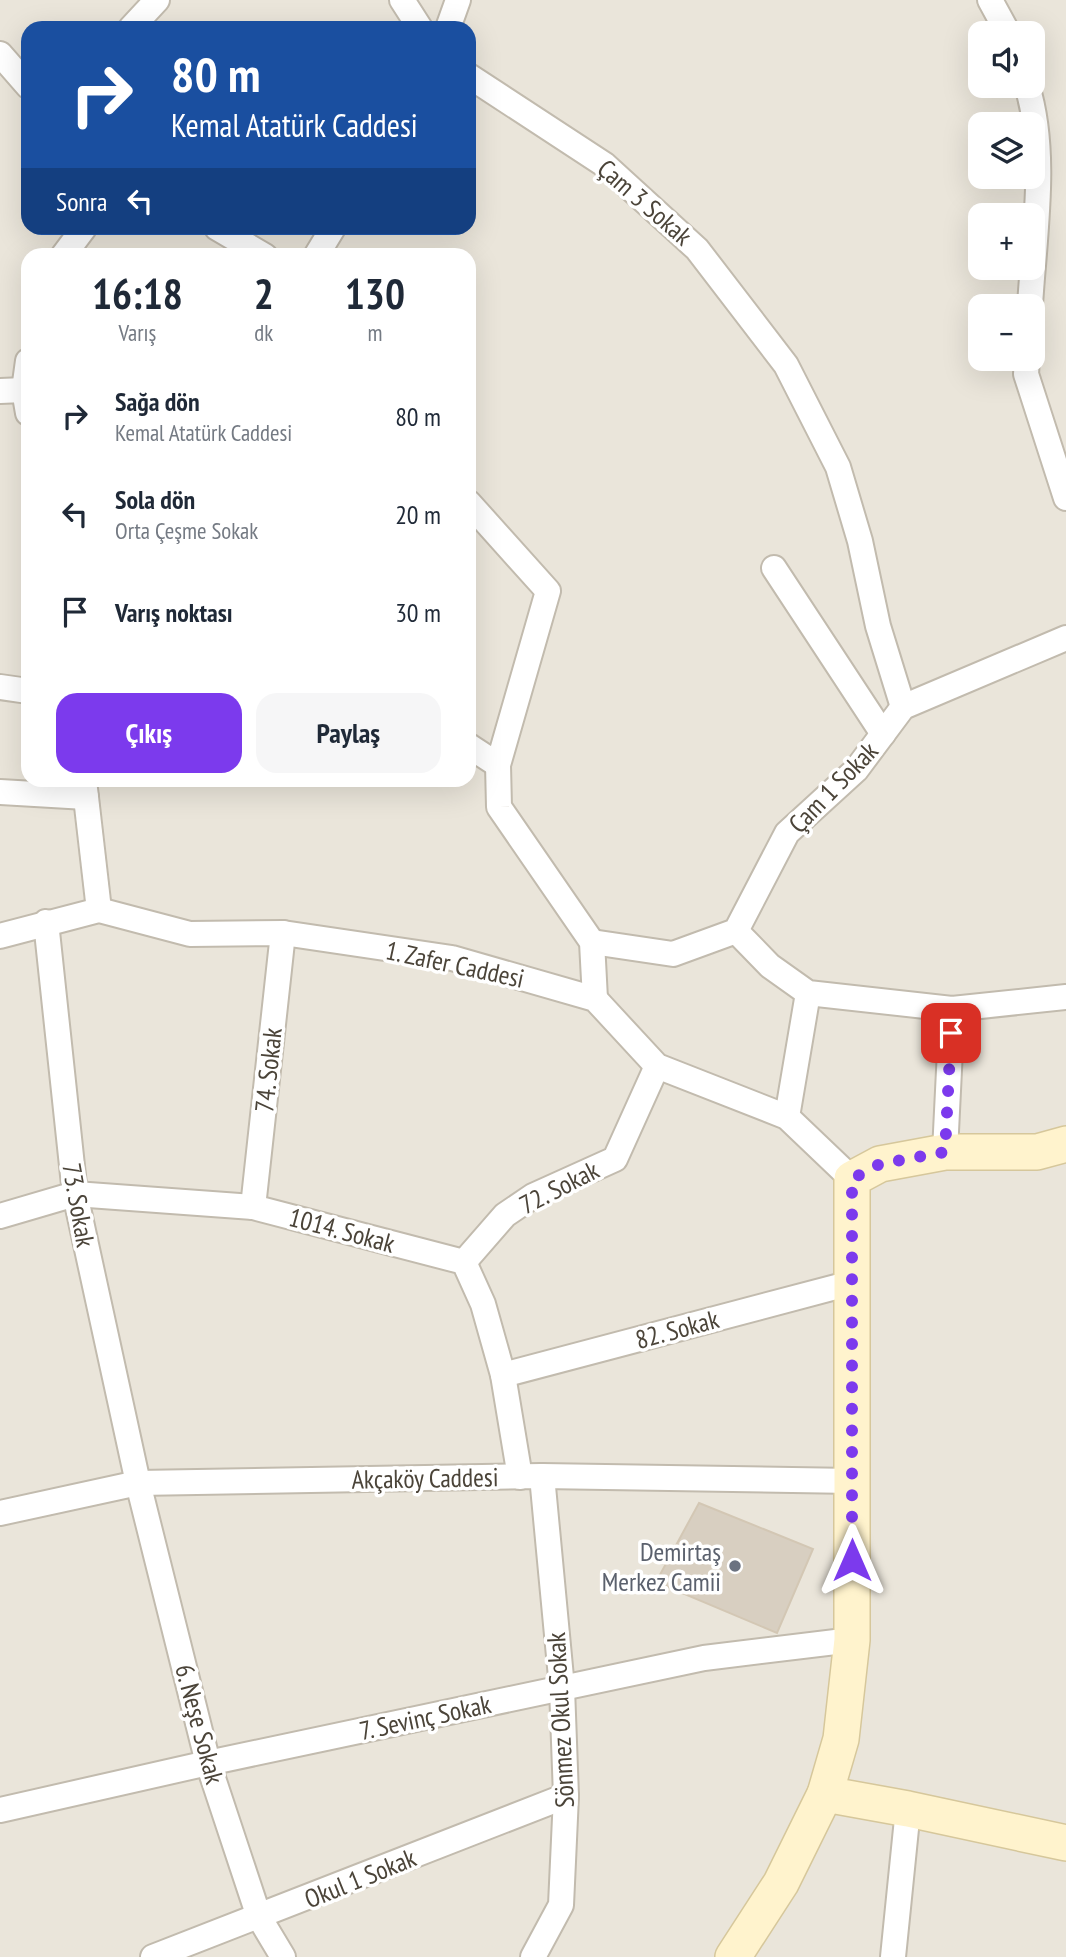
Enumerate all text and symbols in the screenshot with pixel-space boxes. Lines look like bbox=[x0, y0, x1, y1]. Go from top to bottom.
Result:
map controls bbox=[968, 21, 1045, 371]
button: sound bbox=[968, 21, 1045, 98]
text: 80 m bbox=[171, 42, 260, 106]
icon: right bbox=[56, 49, 147, 140]
text: Kemal Atatürk Caddesi bbox=[171, 104, 418, 146]
button: layers bbox=[968, 112, 1045, 189]
street label: Çam 3 Sokak bbox=[591, 152, 699, 252]
icon: left bbox=[121, 182, 159, 220]
text: Sonra bbox=[56, 185, 107, 218]
button: + bbox=[968, 203, 1045, 280]
text: 16:18 bbox=[92, 266, 183, 321]
text: 2 bbox=[254, 266, 274, 321]
text: 130 bbox=[345, 266, 405, 321]
button: − bbox=[968, 294, 1045, 371]
text: Varış bbox=[118, 318, 156, 347]
text: dk bbox=[254, 318, 273, 347]
text: m bbox=[367, 318, 382, 347]
text: Sağa dön bbox=[115, 385, 200, 418]
icon: right bbox=[56, 397, 94, 435]
text: 80 m bbox=[395, 400, 441, 433]
text: Kemal Atatürk Caddesi bbox=[115, 418, 292, 447]
text: Sola dön bbox=[115, 483, 195, 516]
icon: left bbox=[56, 495, 94, 533]
text: 20 m bbox=[395, 498, 441, 531]
text: Orta Çeşme Sokak bbox=[115, 516, 258, 545]
icon: arrive bbox=[56, 593, 94, 631]
text: Varış noktası bbox=[115, 596, 233, 629]
text: 30 m bbox=[395, 596, 441, 629]
button: Çıkış bbox=[56, 693, 242, 773]
button: Paylaş bbox=[256, 693, 441, 773]
street label: Çam 1 Sokak bbox=[781, 734, 885, 840]
street label: 1. Zafer Caddesi bbox=[383, 933, 527, 995]
pin bbox=[921, 1003, 981, 1063]
icon: arrive bbox=[932, 1014, 970, 1052]
street label: 74. Sokak bbox=[247, 1026, 289, 1114]
street label: 72. Sokak bbox=[514, 1153, 604, 1221]
street label: 73. Sokak bbox=[55, 1160, 103, 1250]
street label: 1014. Sokak bbox=[285, 1200, 399, 1260]
street label: 82. Sokak bbox=[632, 1302, 722, 1356]
street label: Akçaköy Caddesi bbox=[351, 1460, 499, 1496]
position arrow bbox=[815, 1523, 889, 1597]
place label: Demirtaş Merkez Camii bbox=[602, 1535, 721, 1598]
marker: Demirtaş Merkez Camii bbox=[727, 1558, 743, 1574]
street label: Sönmez Okul Sokak bbox=[539, 1631, 581, 1809]
street label: 6. Neşe Sokak bbox=[168, 1660, 232, 1788]
street label: 7. Sevinç Sokak bbox=[356, 1687, 494, 1747]
street label: Okul 1 Sokak bbox=[299, 1841, 421, 1915]

